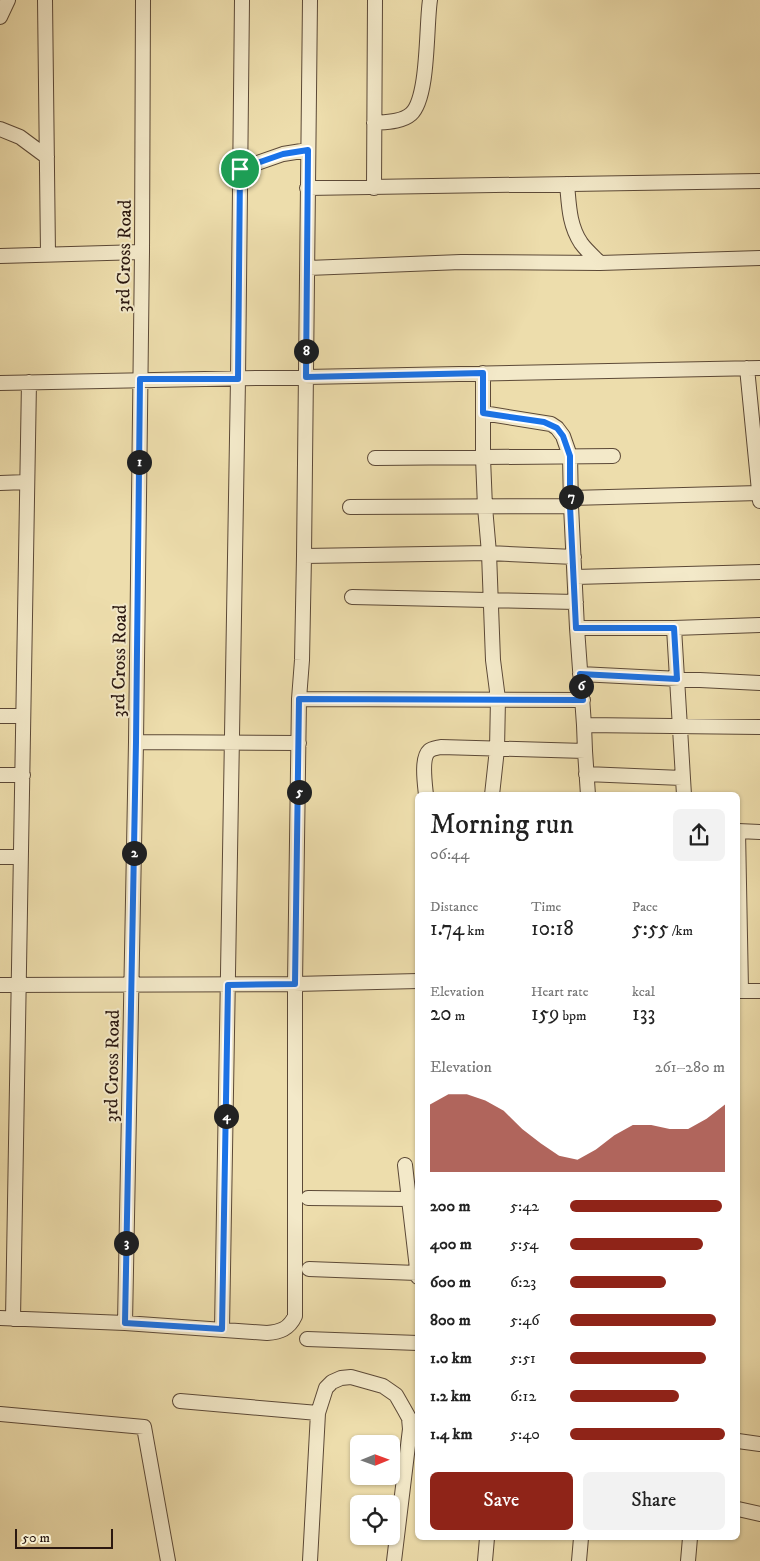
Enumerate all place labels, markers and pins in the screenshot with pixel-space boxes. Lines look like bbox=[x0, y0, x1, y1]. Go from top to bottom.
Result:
pin bbox=[219, 148, 261, 190]
pin: 8 bbox=[294, 338, 318, 364]
pin: 1 bbox=[126, 450, 152, 474]
pin: 7 bbox=[558, 484, 584, 510]
pin: 6 bbox=[568, 674, 594, 698]
pin: 5 bbox=[286, 780, 312, 804]
pin: 2 bbox=[122, 840, 146, 866]
pin: 4 bbox=[214, 1104, 238, 1128]
pin: 3 bbox=[114, 1230, 138, 1256]

